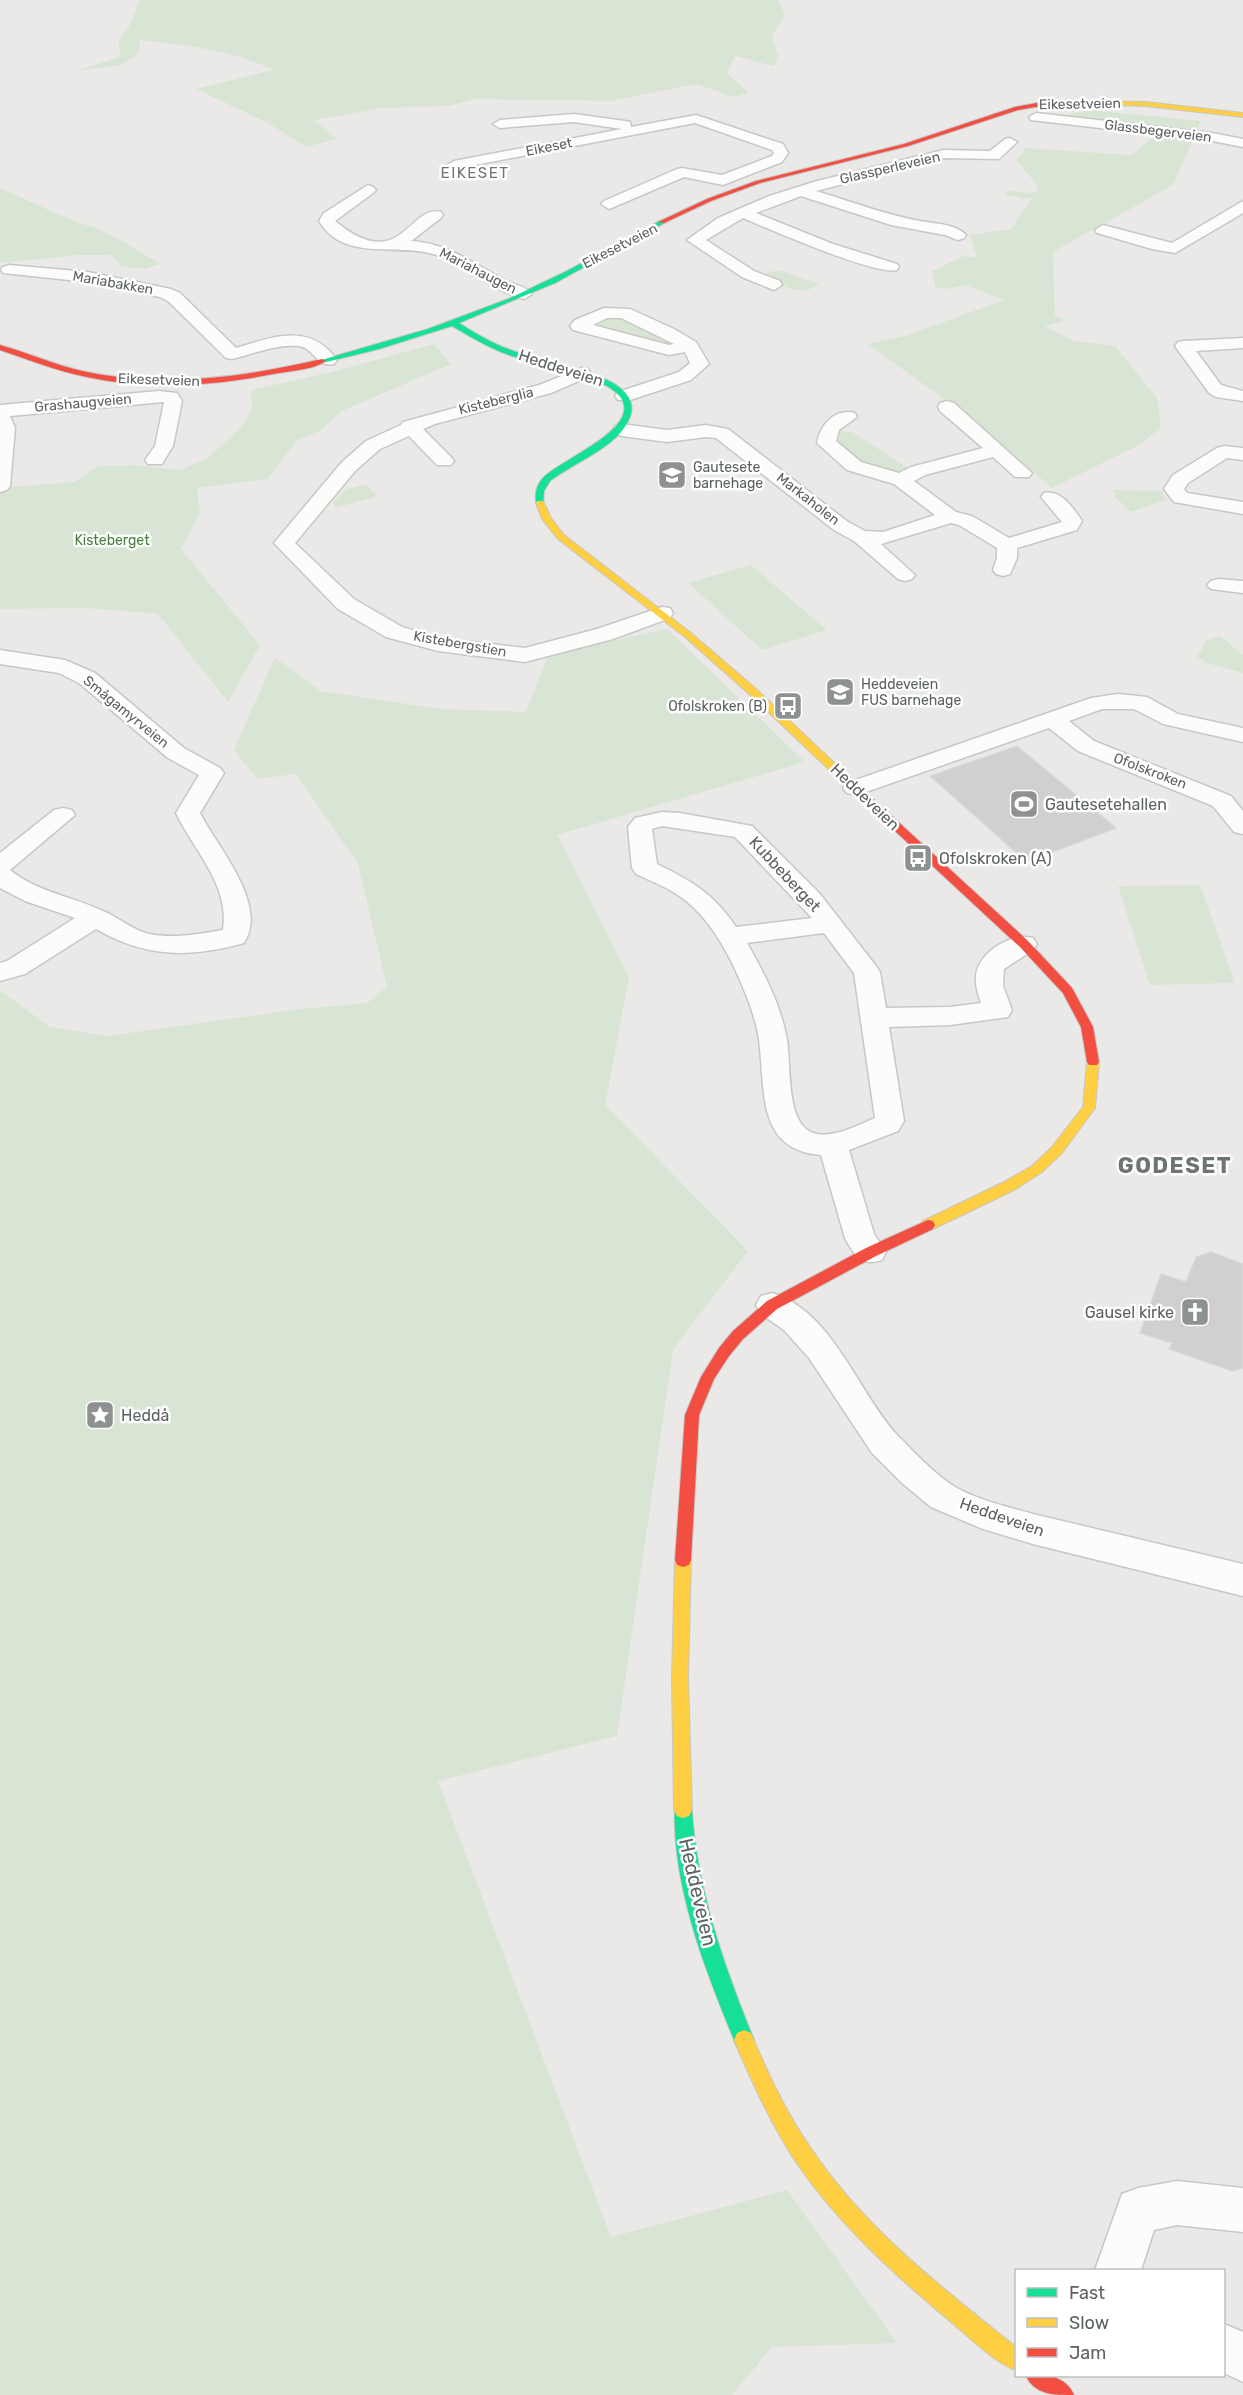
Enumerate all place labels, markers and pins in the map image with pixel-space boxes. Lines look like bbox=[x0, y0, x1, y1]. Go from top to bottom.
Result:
school or university icon: Gautesete barnehage bbox=[656, 459, 688, 491]
place label: Gautesete barnehage bbox=[693, 459, 763, 492]
school or university icon: Heddeveien FUS barnehage bbox=[824, 676, 856, 708]
place label: Heddeveien FUS barnehage bbox=[861, 676, 961, 709]
bus stop icon: Ofolskroken (B) bbox=[772, 690, 804, 722]
place label: Ofolskroken (B) bbox=[668, 698, 767, 715]
sports icon: Gautesetehallen bbox=[1008, 788, 1040, 820]
place label: Gautesetehallen bbox=[1045, 795, 1167, 814]
bus stop icon: Ofolskroken (A) bbox=[902, 842, 934, 874]
place label: Ofolskroken (A) bbox=[939, 849, 1052, 868]
church icon: Gausel kirke bbox=[1179, 1296, 1211, 1328]
place label: Gausel kirke bbox=[1085, 1303, 1174, 1322]
place icon: Heddå bbox=[84, 1399, 116, 1431]
place label: Heddå bbox=[121, 1406, 169, 1425]

